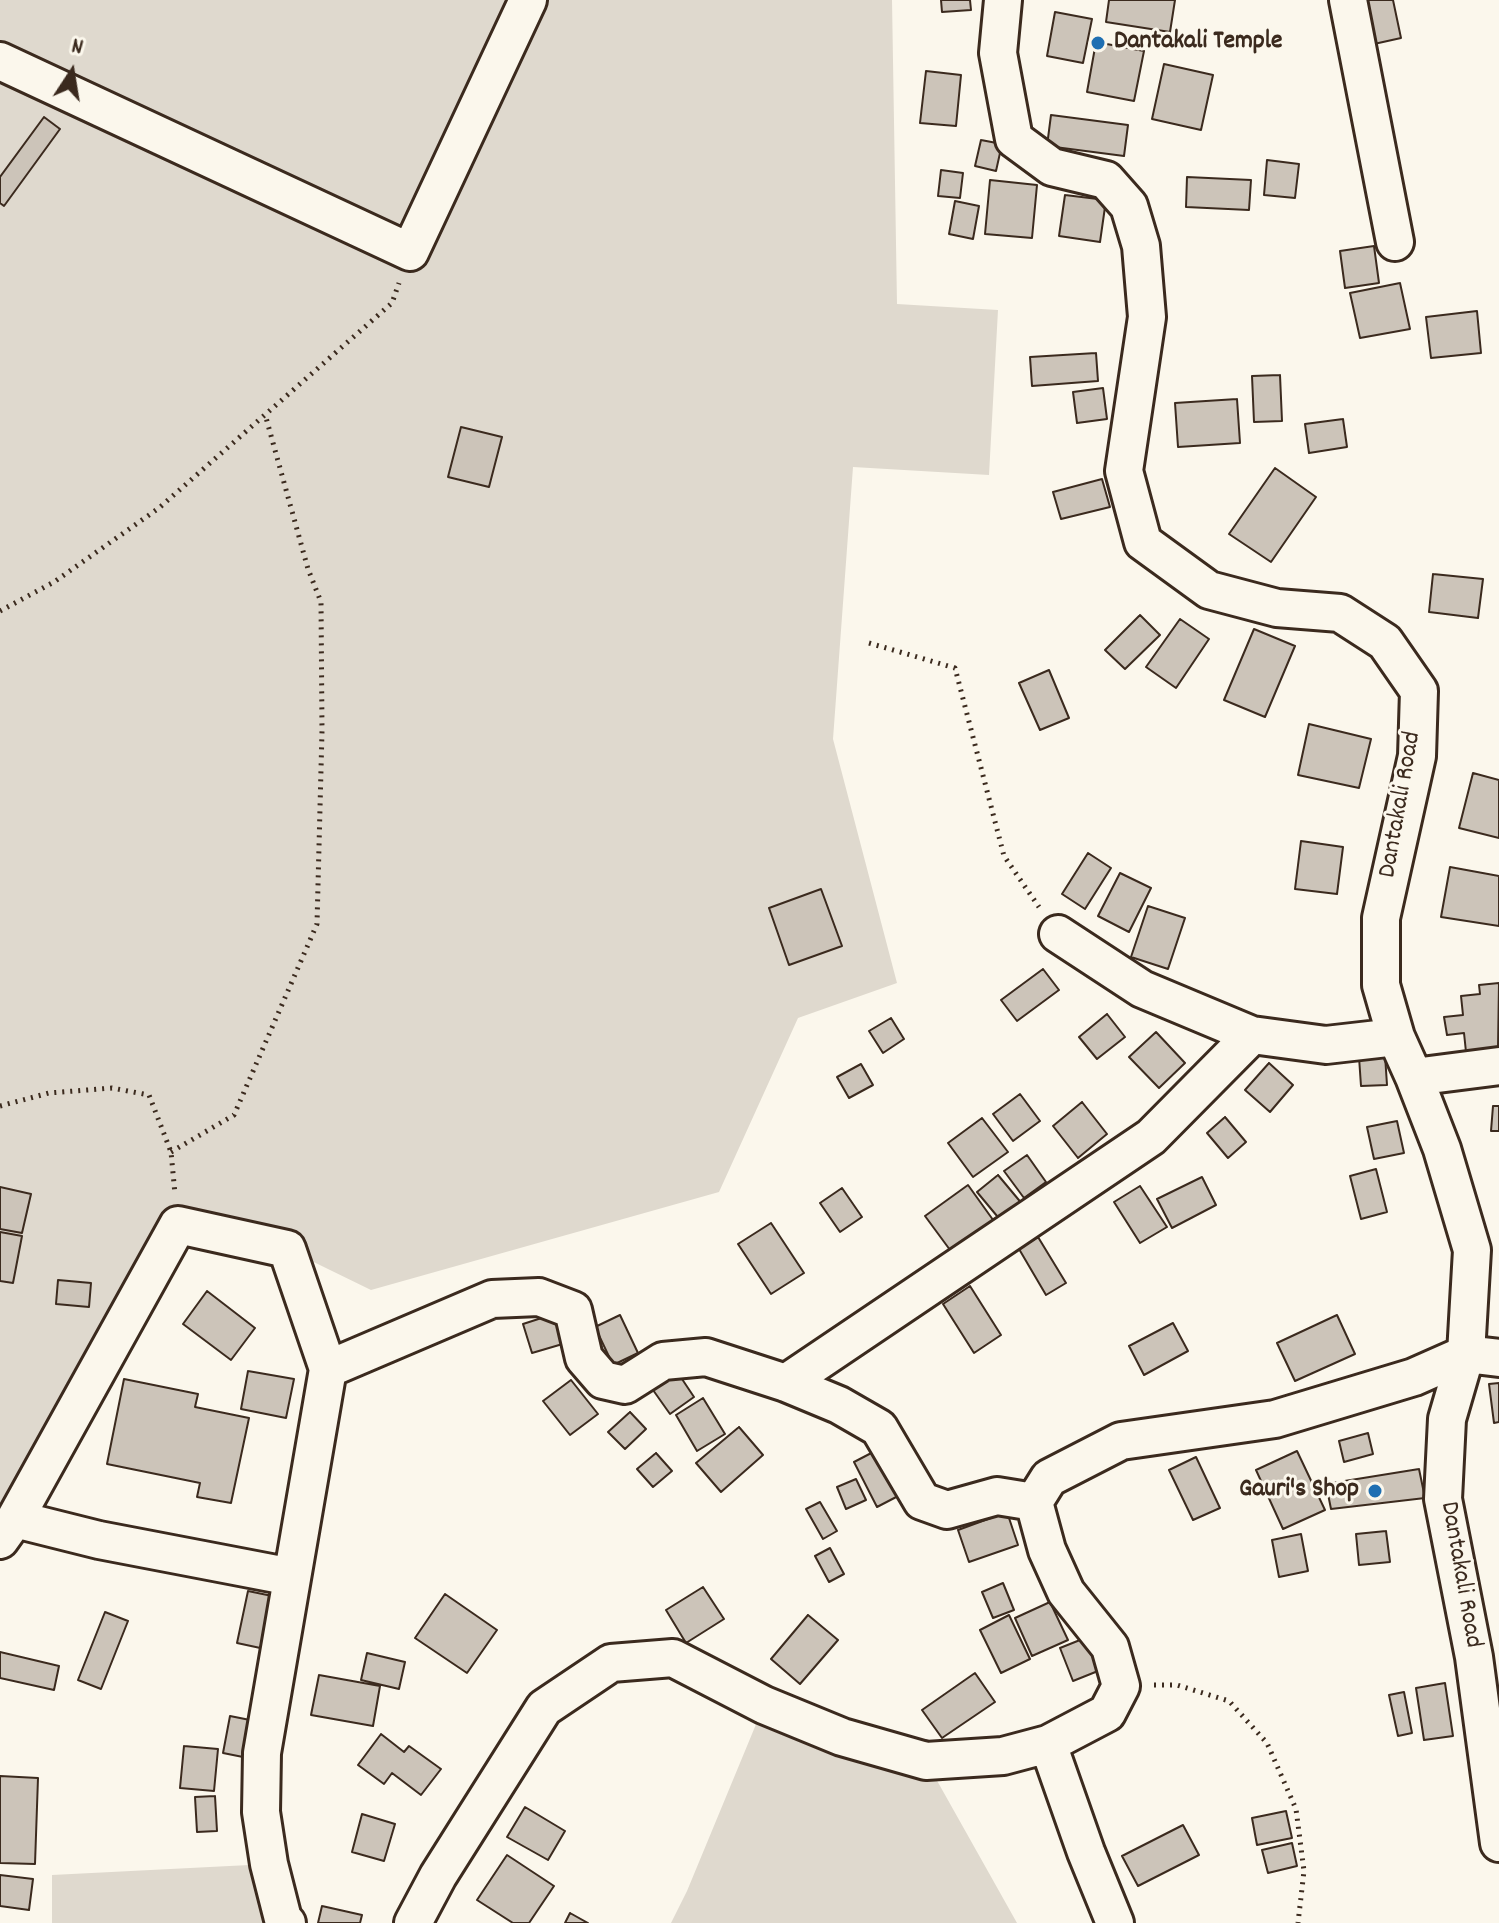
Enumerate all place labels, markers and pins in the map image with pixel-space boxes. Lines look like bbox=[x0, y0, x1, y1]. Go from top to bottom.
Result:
place label: Dantakali Temple bbox=[1114, 27, 1282, 59]
marker: Dantakali Temple bbox=[1089, 34, 1107, 52]
place label: Gauri's Shop bbox=[1239, 1475, 1359, 1507]
marker: Gauri's Shop bbox=[1366, 1482, 1384, 1500]

